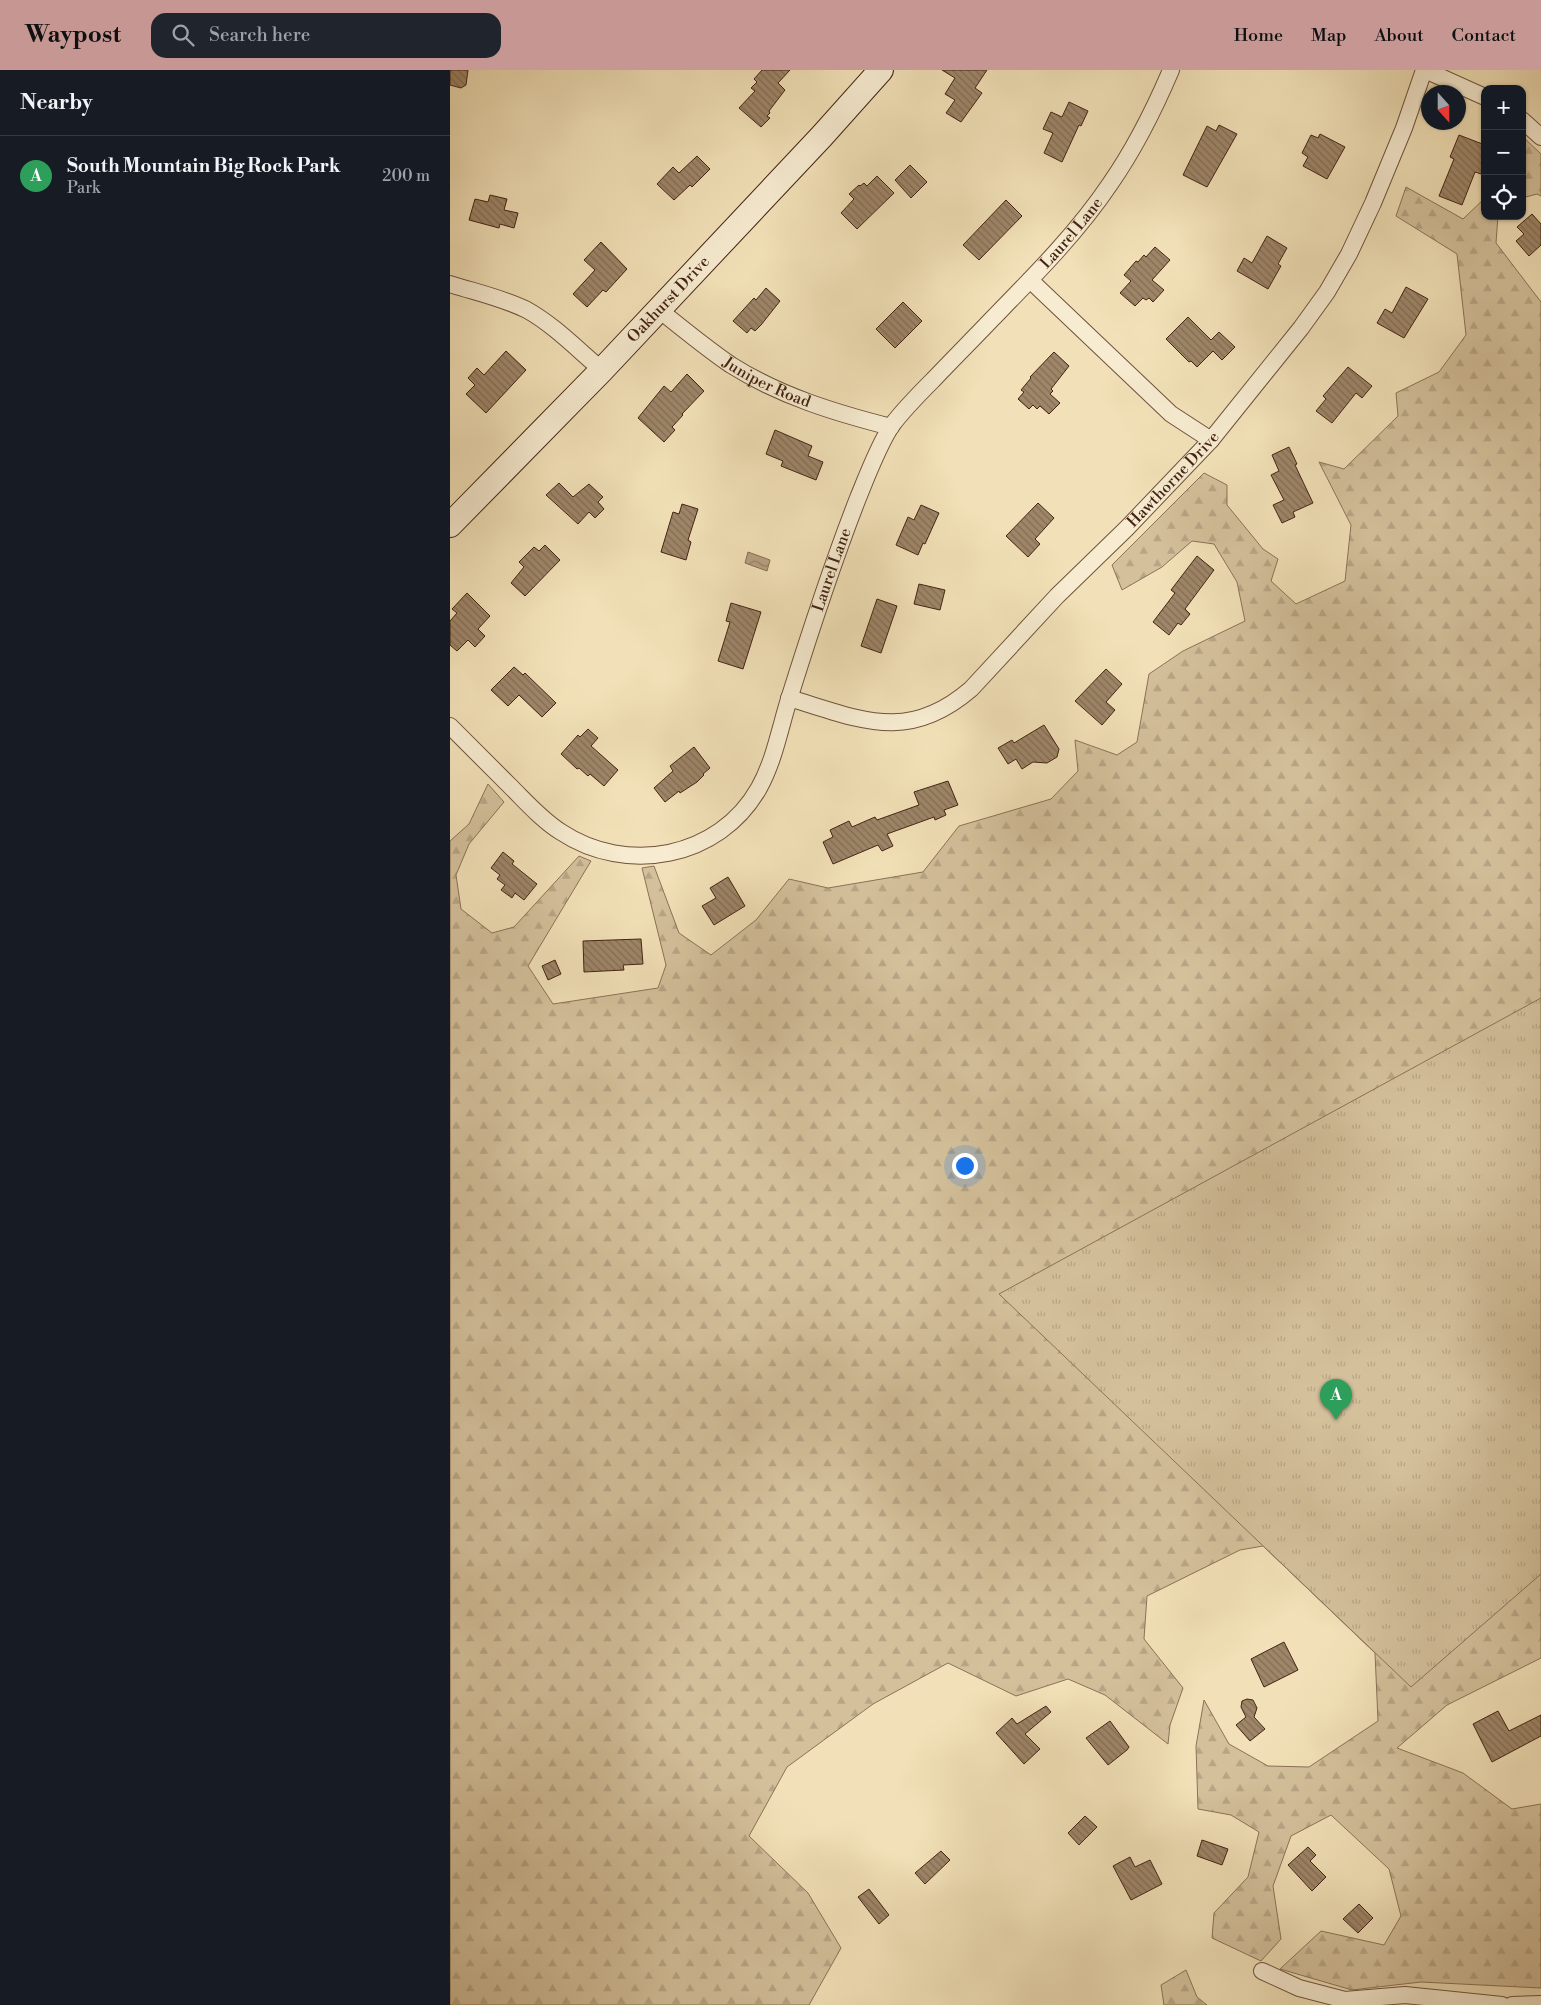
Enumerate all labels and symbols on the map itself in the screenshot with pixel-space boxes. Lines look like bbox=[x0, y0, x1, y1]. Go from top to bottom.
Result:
north arrow bbox=[1421, 85, 1466, 130]
street label: Laurel Lane bbox=[1036, 194, 1107, 273]
street label: Oakhurst Drive bbox=[623, 252, 714, 347]
street label: Juniper Road bbox=[718, 352, 813, 412]
street label: Hawthorne Drive bbox=[1123, 428, 1224, 532]
street label: Laurel Lane bbox=[808, 525, 856, 614]
your location bbox=[952, 1153, 978, 1179]
pin: A bbox=[1320, 1379, 1352, 1420]

